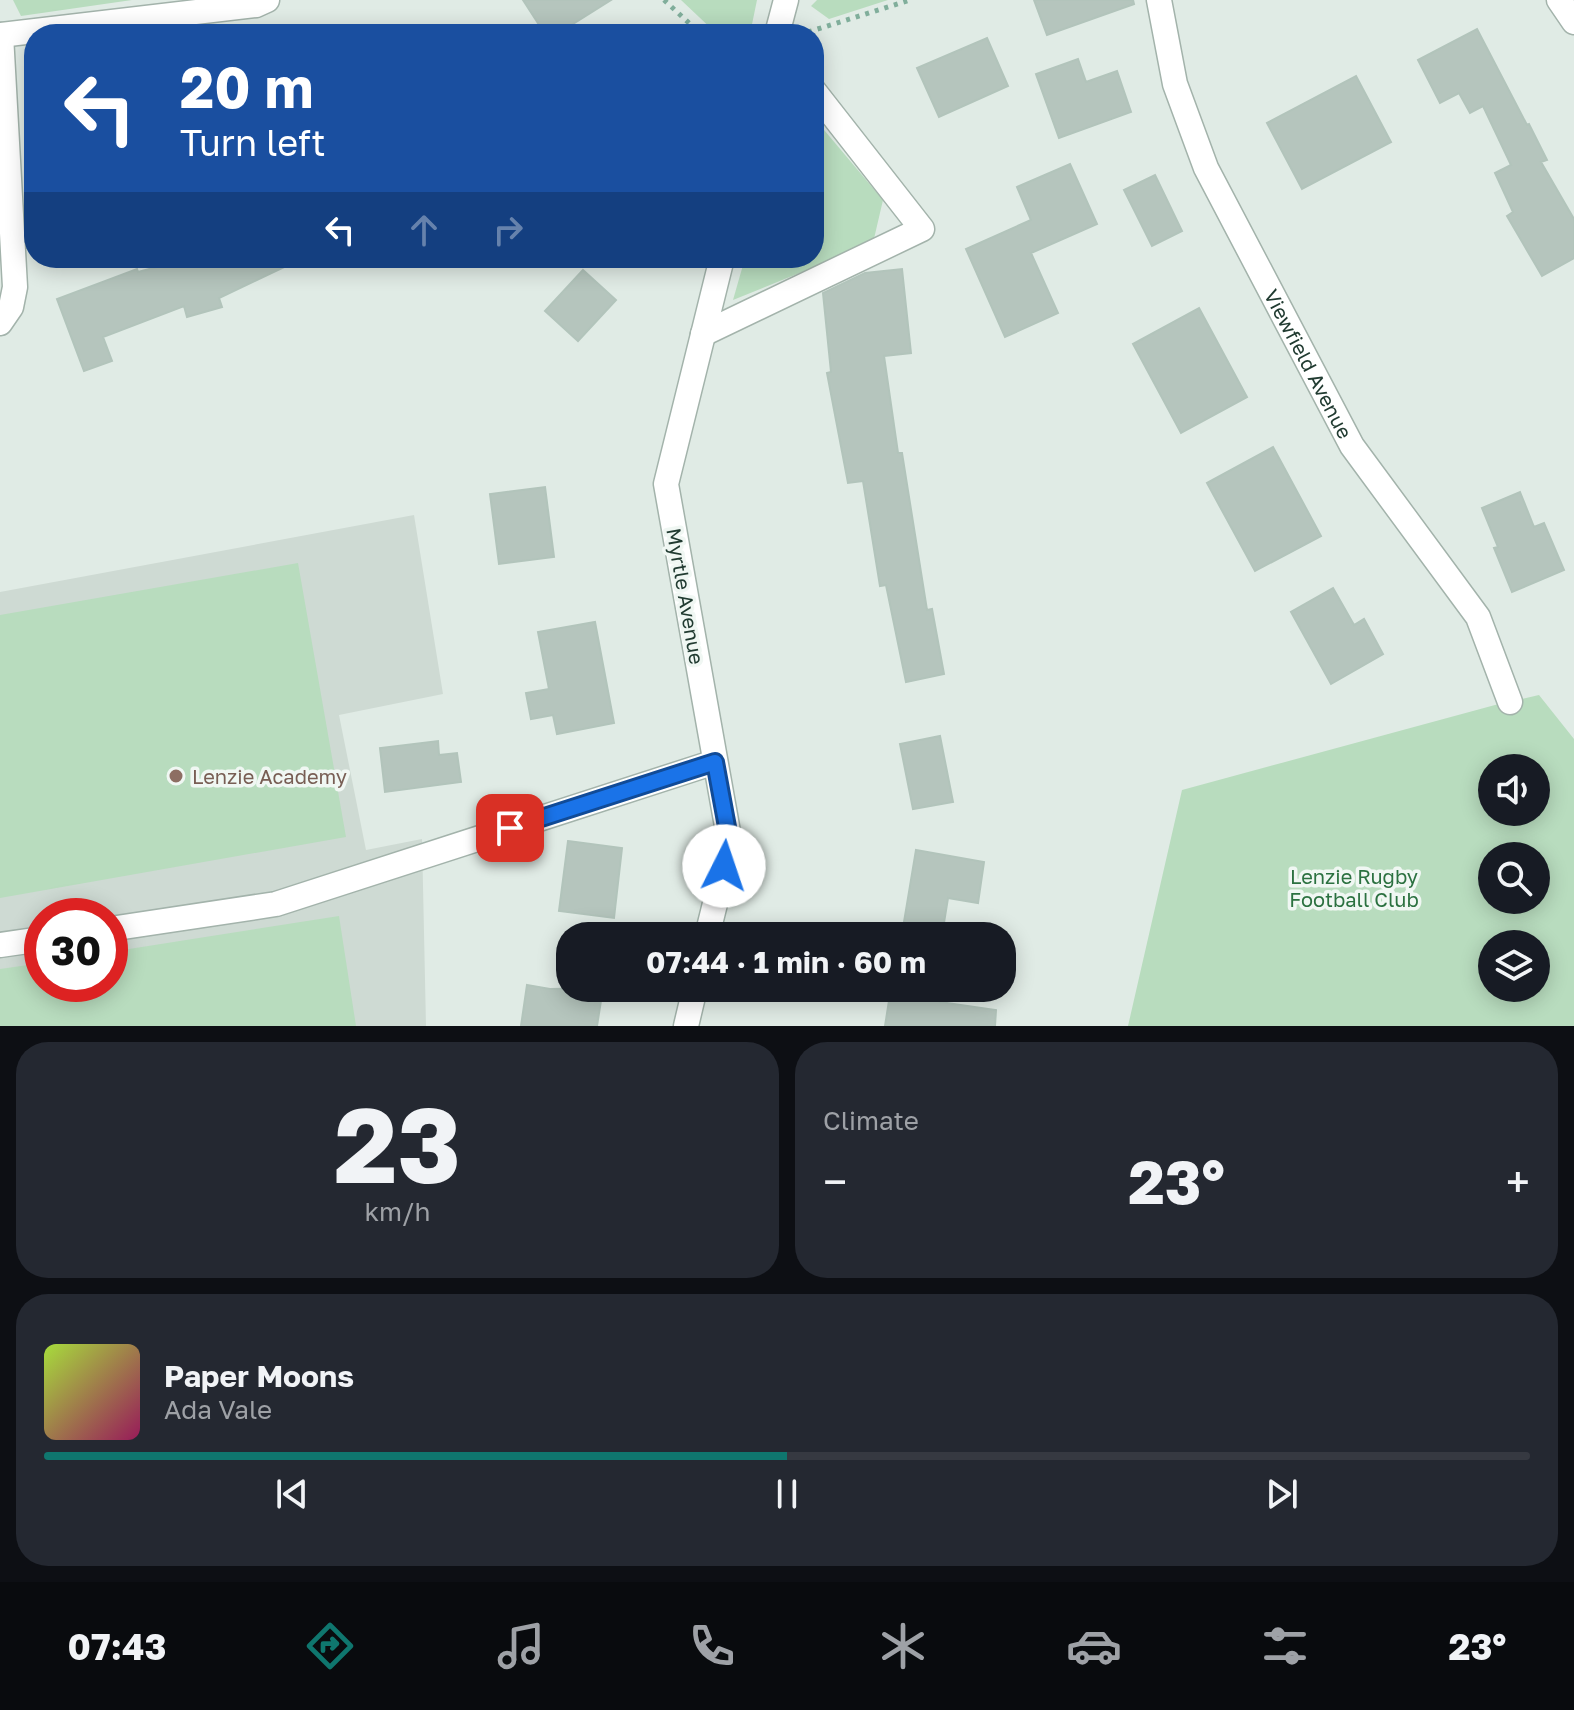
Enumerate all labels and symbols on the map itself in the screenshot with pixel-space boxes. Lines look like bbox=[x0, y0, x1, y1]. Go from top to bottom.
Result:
street label: Viewfield Avenue bbox=[1260, 285, 1358, 442]
street label: Myrtle Avenue bbox=[662, 526, 710, 666]
place label: Lenzie Academy bbox=[192, 764, 347, 788]
marker: Lenzie Academy bbox=[167, 767, 185, 785]
pin bbox=[476, 794, 544, 862]
position arrow bbox=[682, 824, 766, 908]
park label: Lenzie Rugby Football Club bbox=[1289, 864, 1419, 911]
speed limit sign: 30 bbox=[24, 898, 128, 1002]

